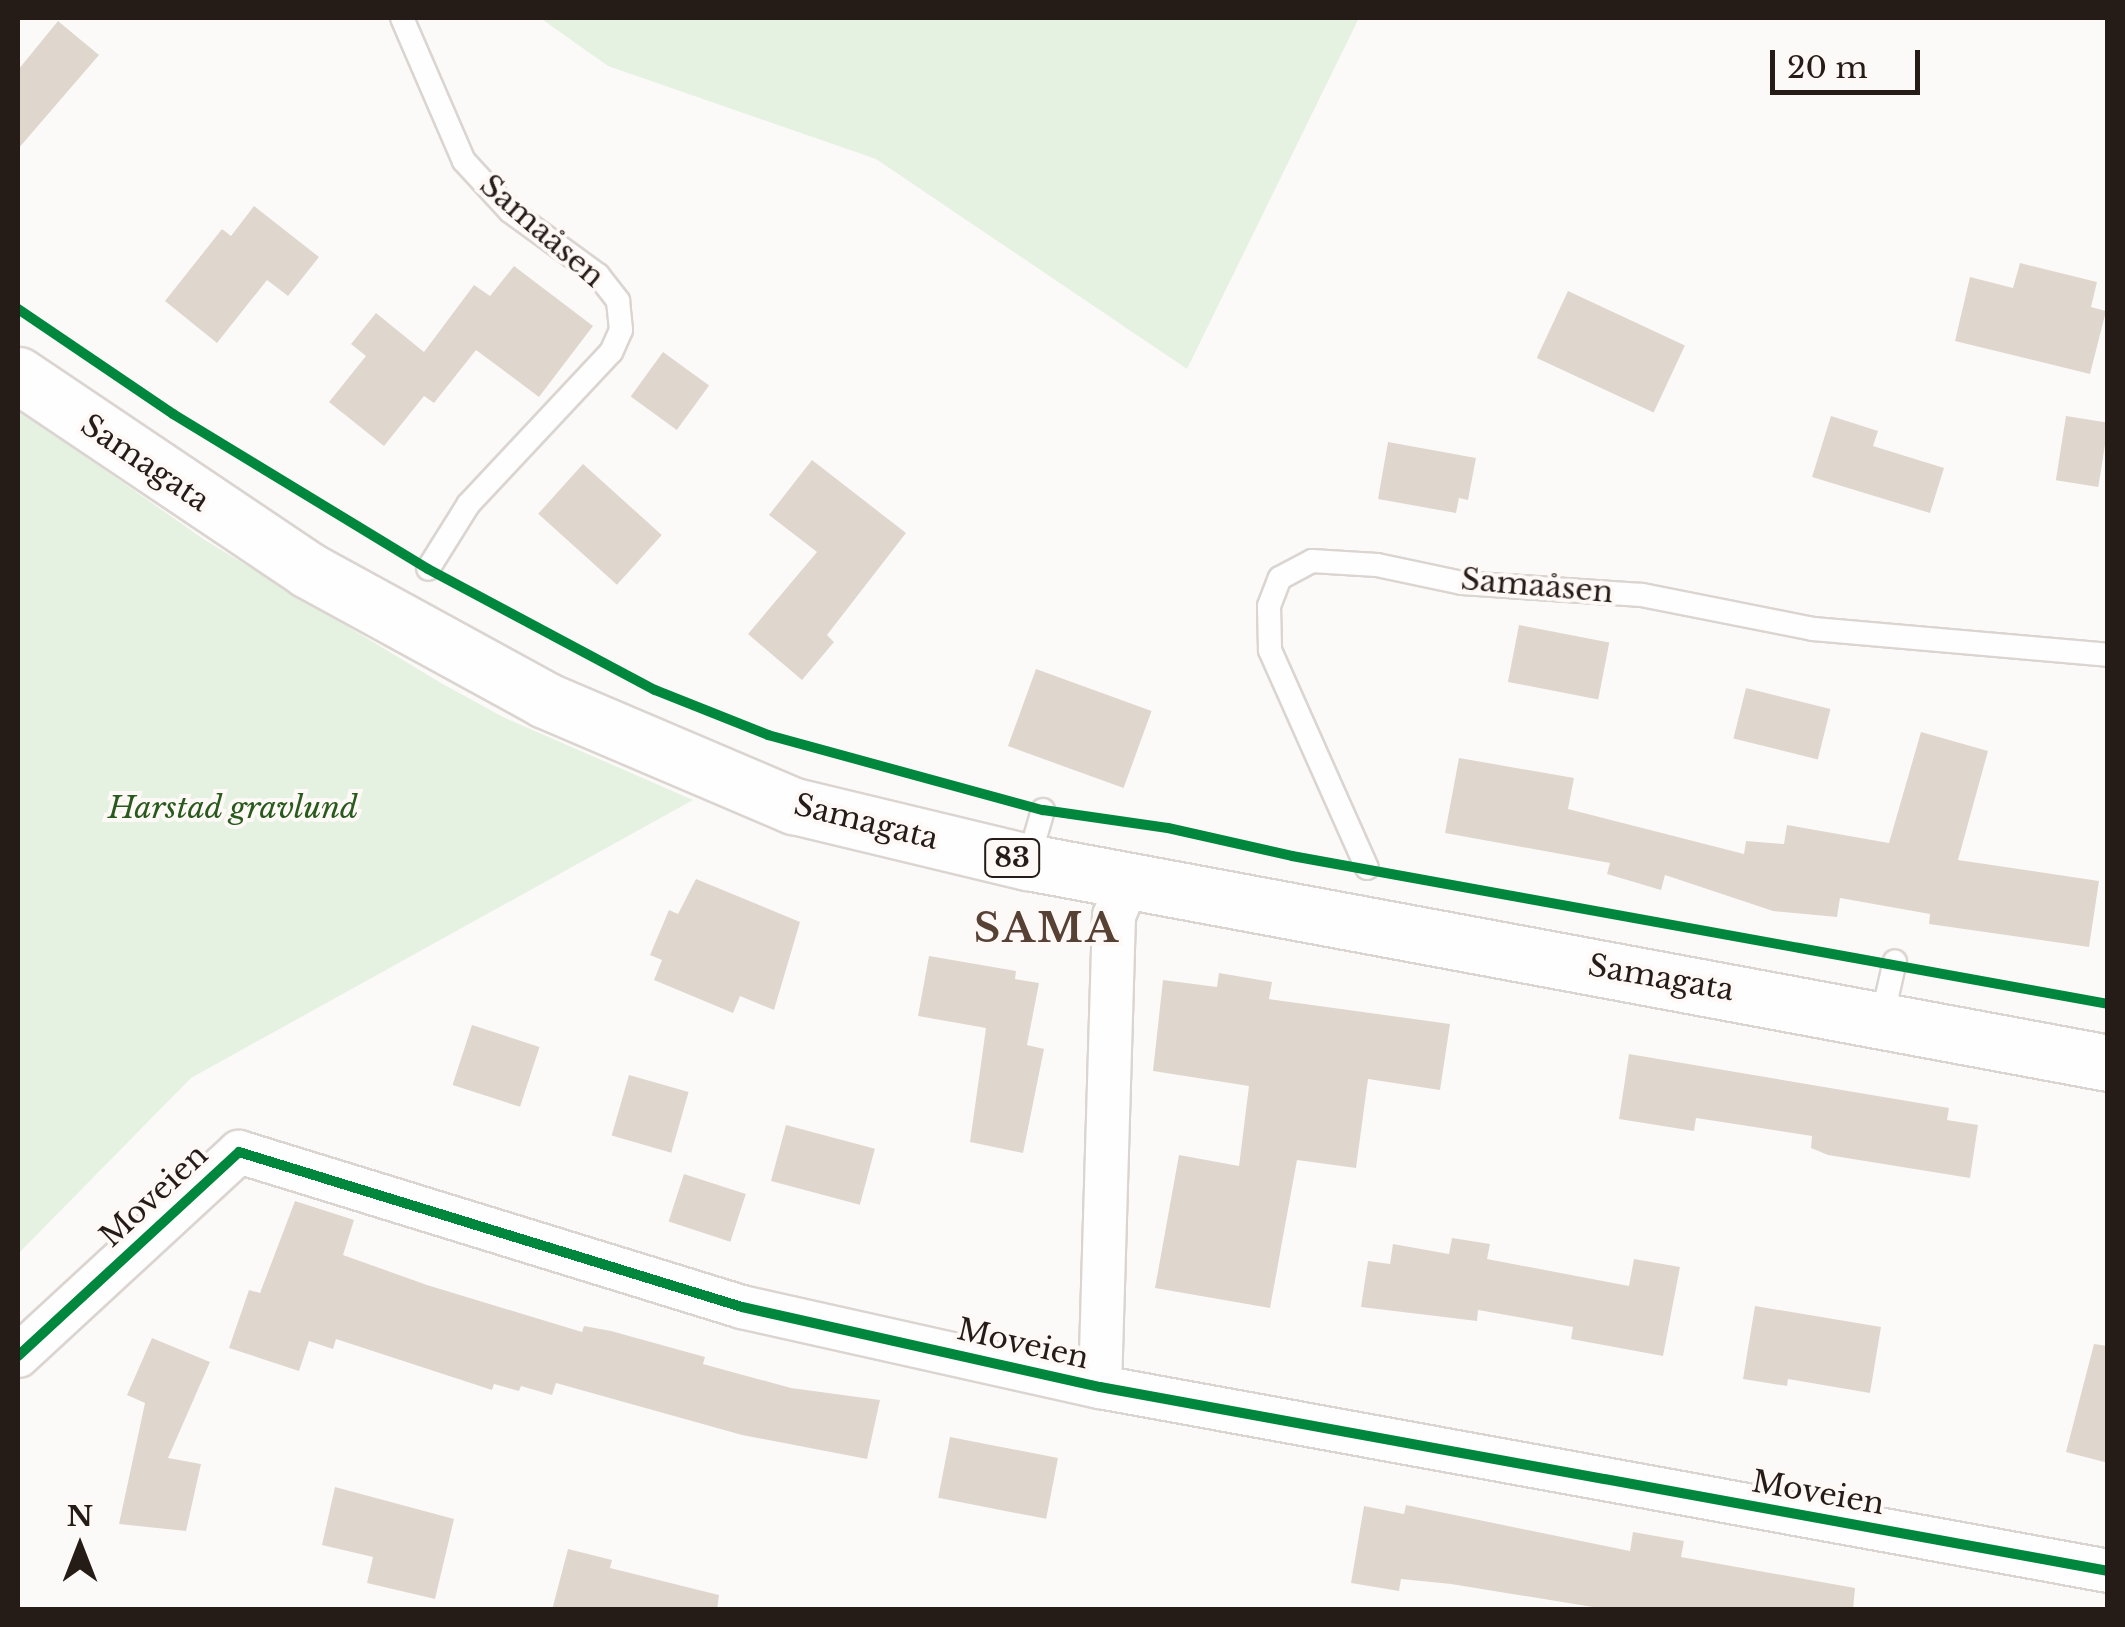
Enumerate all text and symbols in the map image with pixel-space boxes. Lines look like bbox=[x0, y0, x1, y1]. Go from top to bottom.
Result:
scale bar bbox=[1775, 30, 1925, 92]
text: 20 m bbox=[1787, 49, 1868, 86]
street label: Samaåsen bbox=[473, 167, 611, 295]
street label: Samagata bbox=[74, 407, 216, 519]
street label: Samaåsen bbox=[1459, 561, 1615, 611]
street label: Samagata bbox=[790, 787, 942, 857]
park label: Harstad gravlund bbox=[108, 790, 358, 826]
road number: 83 bbox=[982, 835, 1042, 881]
district label: SAMA bbox=[974, 904, 1120, 952]
street label: Samagata bbox=[1585, 947, 1737, 1009]
street label: Moveien bbox=[93, 1137, 215, 1255]
street label: Moveien bbox=[954, 1311, 1092, 1377]
street label: Moveien bbox=[1749, 1464, 1887, 1522]
north arrow bbox=[30, 1497, 130, 1597]
text: N bbox=[67, 1499, 93, 1534]

